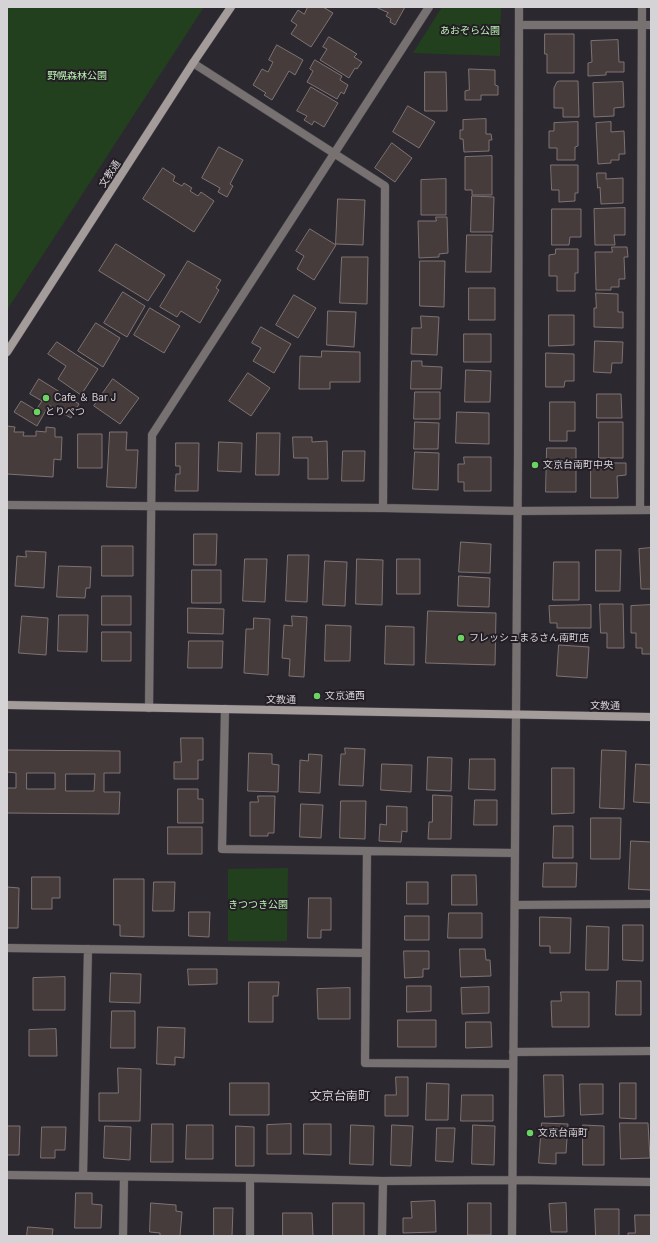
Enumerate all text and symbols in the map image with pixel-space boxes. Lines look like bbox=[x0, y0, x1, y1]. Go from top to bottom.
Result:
park label: あおぞら公園 bbox=[440, 25, 500, 37]
park label: 野幌森林公園 bbox=[47, 70, 107, 82]
street label: 文教通 bbox=[97, 158, 123, 190]
place label: Cafe ＆ Bar J bbox=[54, 392, 116, 404]
marker: Cafe ＆ Bar J bbox=[41, 393, 51, 403]
place label: とりぺつ bbox=[45, 406, 85, 418]
marker: とりぺつ bbox=[32, 407, 42, 417]
place label: 文京台南町中央 bbox=[543, 459, 613, 471]
marker: 文京台南町中央 bbox=[530, 460, 540, 470]
place label: フレッシュまるさん南町店 bbox=[469, 632, 589, 644]
marker: フレッシュまるさん南町店 bbox=[456, 633, 466, 643]
place label: 文京通西 bbox=[325, 690, 365, 702]
marker: 文京通西 bbox=[312, 691, 322, 701]
street label: 文教通 bbox=[266, 694, 296, 706]
street label: 文教通 bbox=[590, 700, 620, 712]
park label: きつつき公園 bbox=[228, 899, 288, 911]
district label: 文京台南町 bbox=[310, 1089, 370, 1103]
place label: 文京台南町 bbox=[538, 1127, 588, 1139]
marker: 文京台南町 bbox=[525, 1128, 535, 1138]

